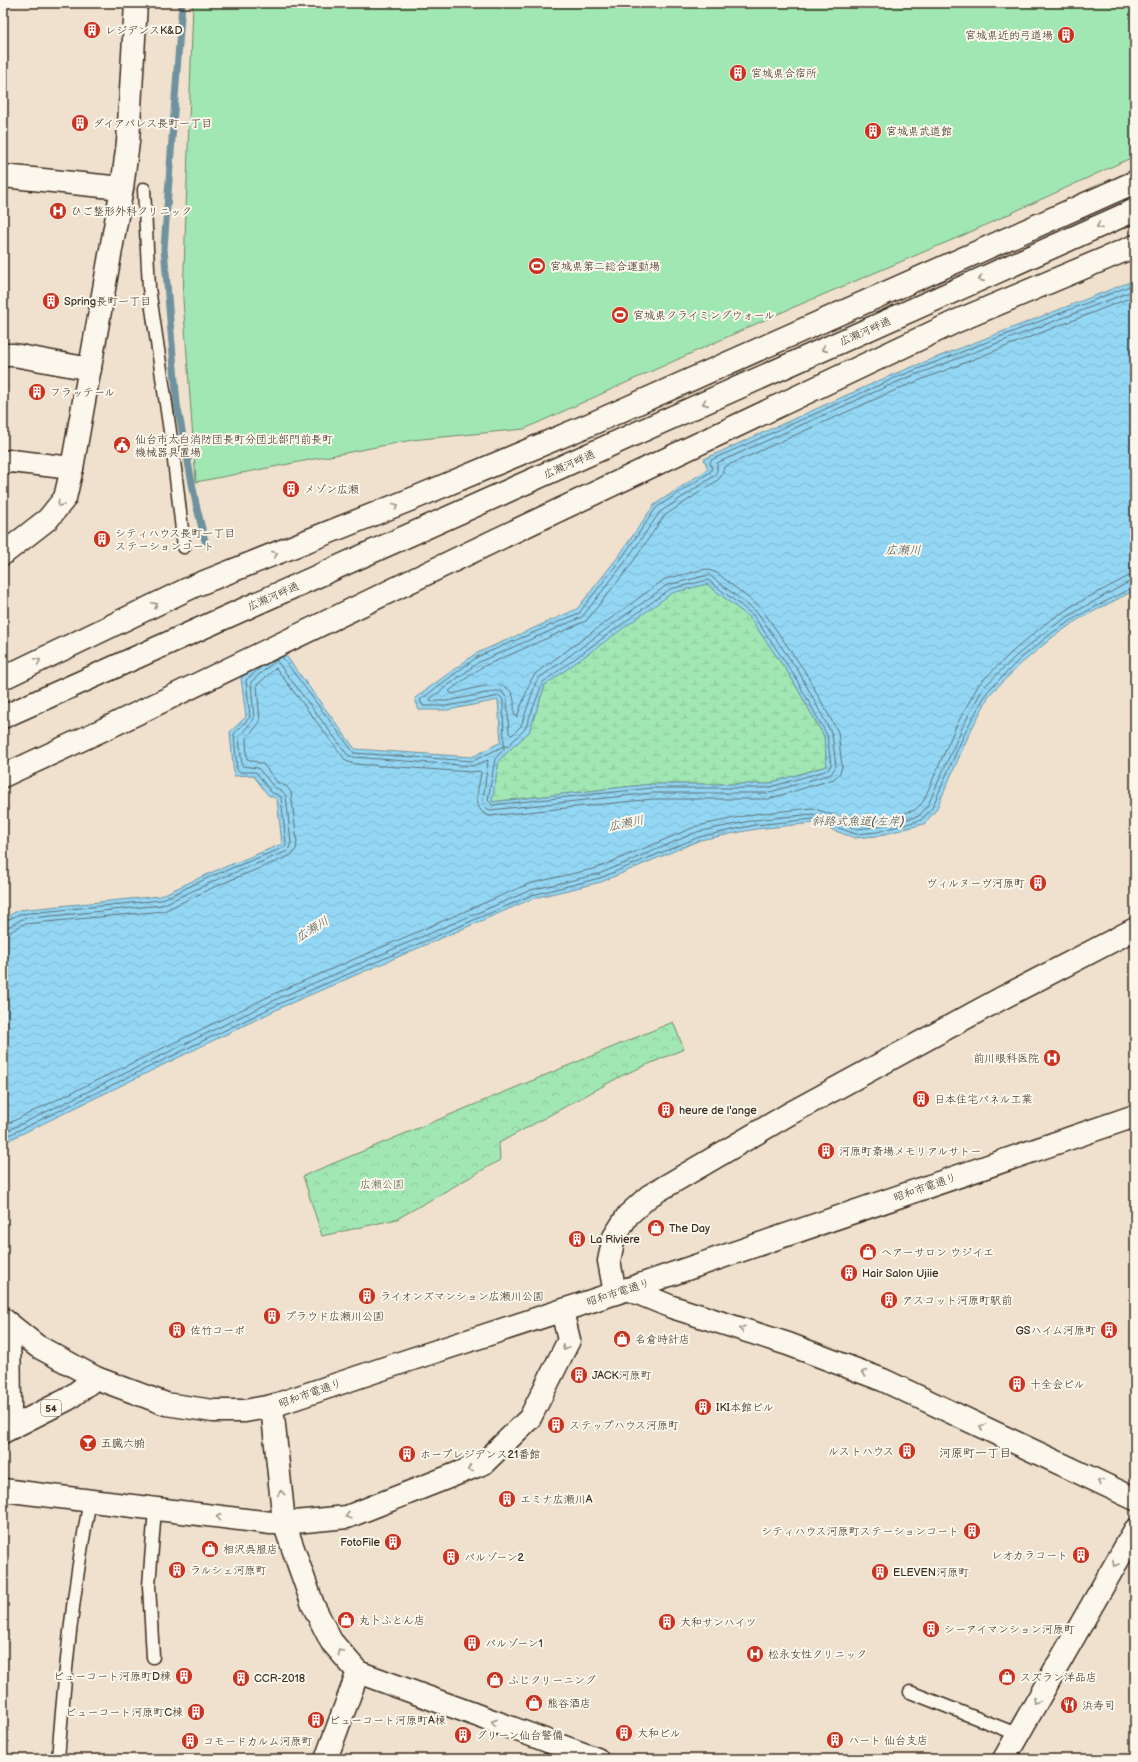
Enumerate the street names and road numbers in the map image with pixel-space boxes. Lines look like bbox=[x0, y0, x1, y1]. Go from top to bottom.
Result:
street label: 広瀬河畔通 bbox=[837, 314, 893, 349]
street label: 広瀬河畔通 bbox=[541, 447, 597, 482]
street label: 広瀬河畔通 bbox=[245, 579, 301, 614]
street label: 昭和市電通り bbox=[892, 1171, 958, 1204]
street label: 昭和市電通り bbox=[585, 1276, 652, 1309]
street label: 昭和市電通り bbox=[277, 1377, 343, 1410]
road number: 54 bbox=[41, 1400, 61, 1416]

